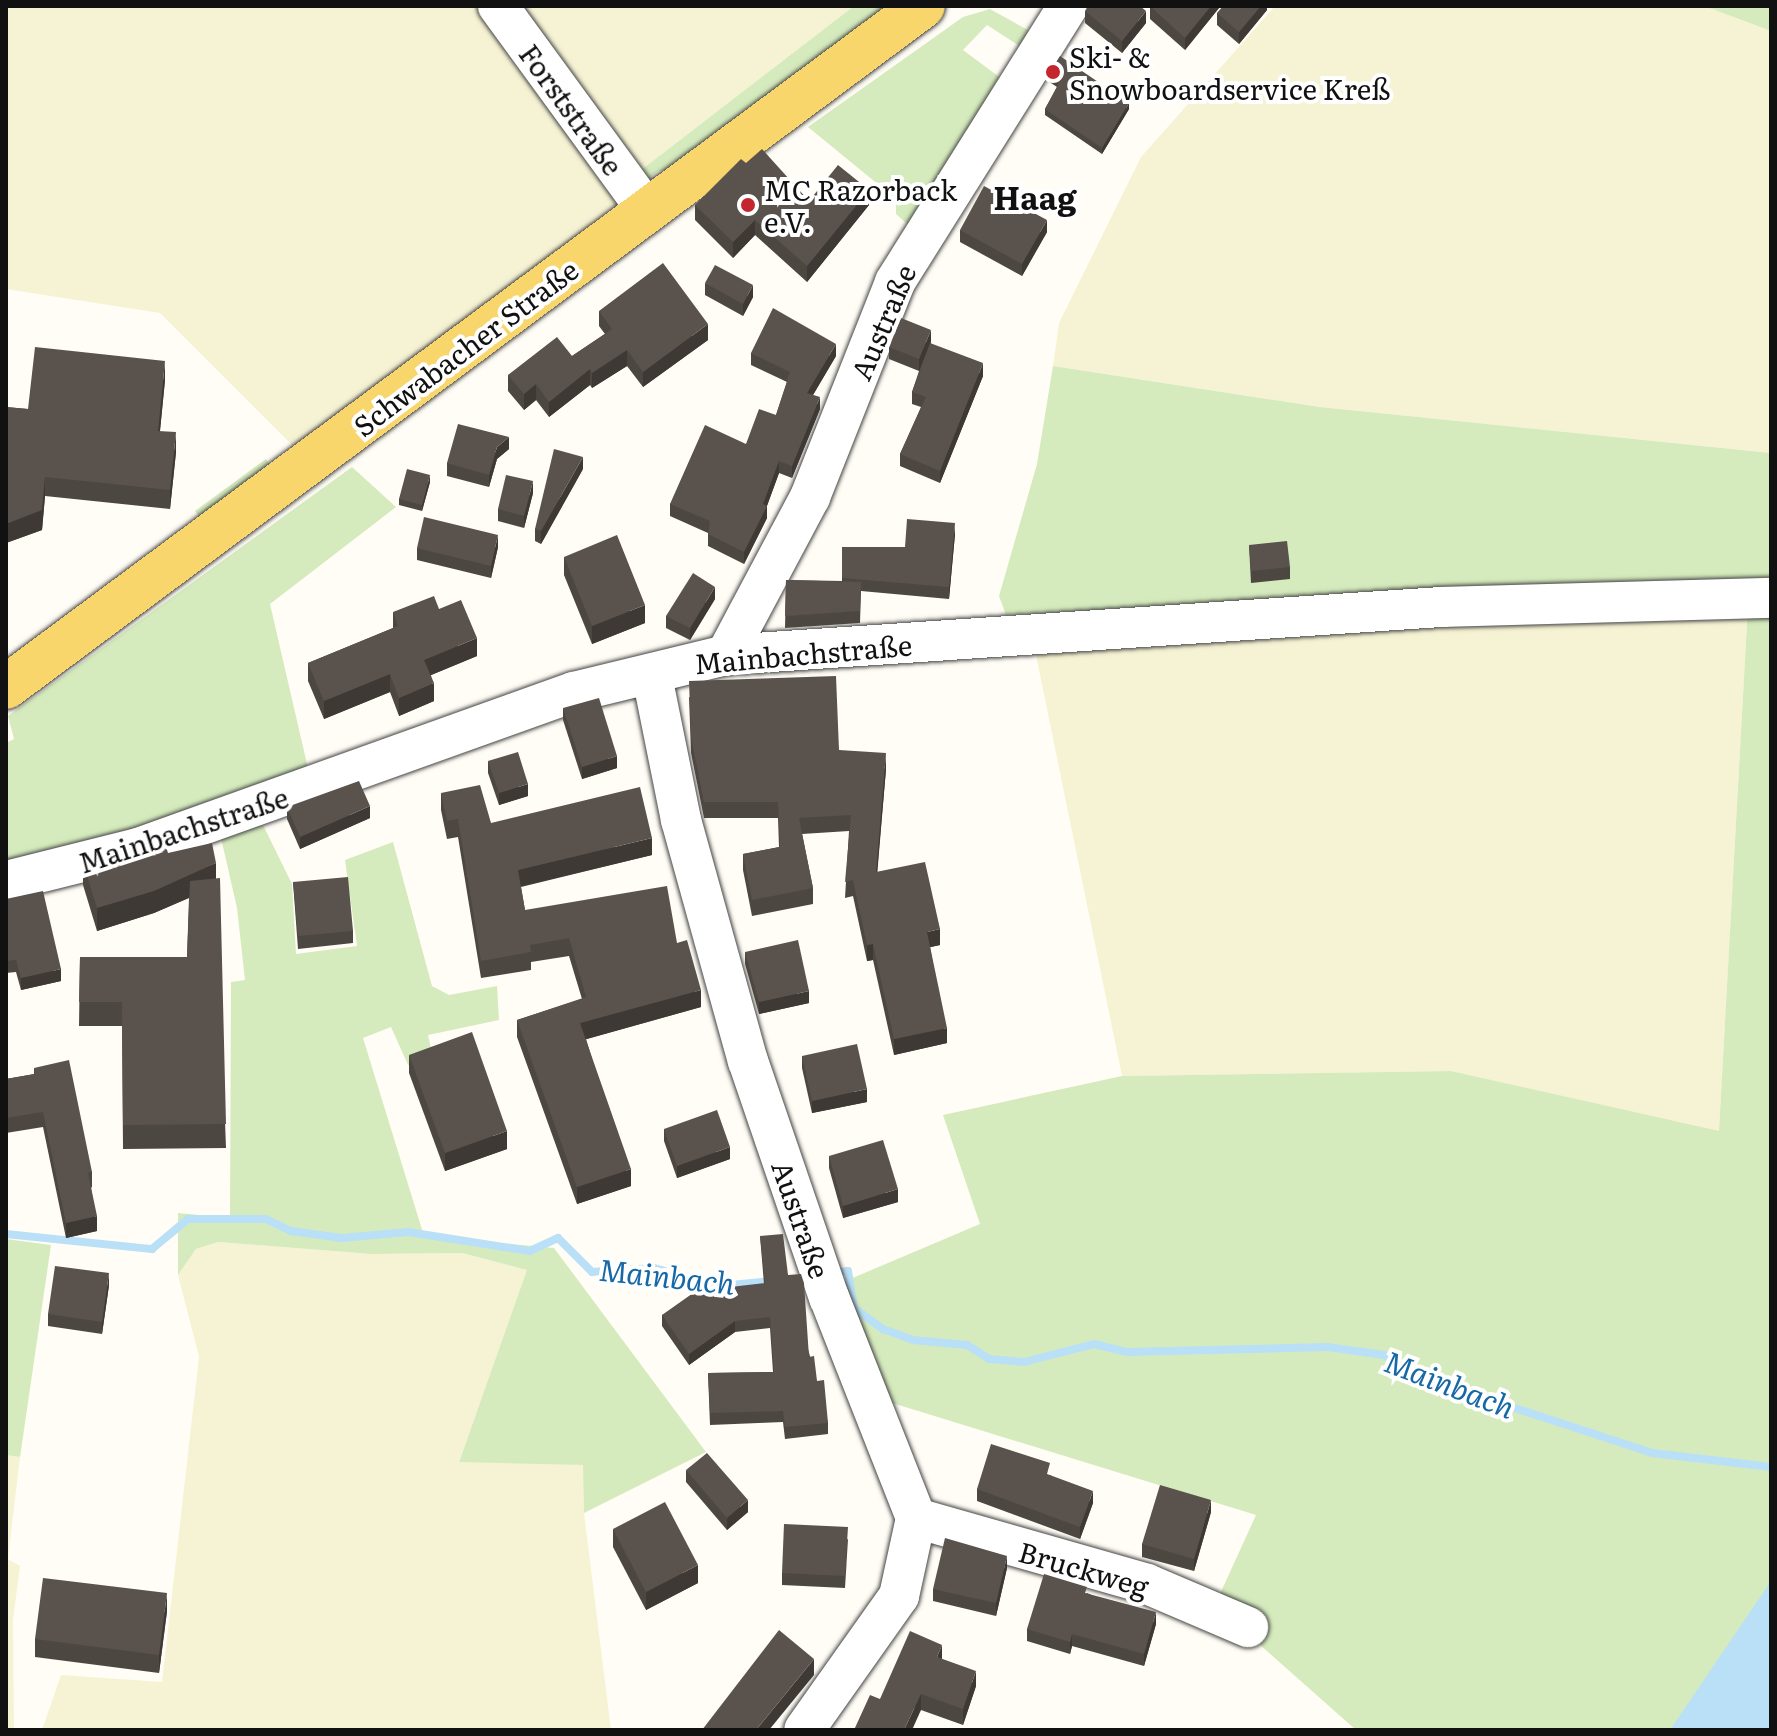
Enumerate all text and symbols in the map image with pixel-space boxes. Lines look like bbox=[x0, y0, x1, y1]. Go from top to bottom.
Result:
street label: Forststraße bbox=[513, 37, 631, 181]
place label: Ski- & Snowboardservice Kreß bbox=[1069, 39, 1390, 105]
marker: Ski- & Snowboardservice Kreß bbox=[1044, 63, 1062, 81]
place label: MC Razorback e.V. bbox=[764, 172, 957, 238]
district label: Haag bbox=[993, 177, 1077, 215]
marker: MC Razorback e.V. bbox=[739, 196, 757, 214]
street label: Schwabacher Straße bbox=[346, 252, 584, 442]
street label: Austraße bbox=[843, 259, 921, 385]
street label: Mainbachstraße bbox=[693, 627, 913, 679]
street label: Mainbachstraße bbox=[74, 779, 292, 879]
street label: Austraße bbox=[766, 1156, 838, 1282]
water label: Mainbach bbox=[597, 1250, 737, 1300]
water label: Mainbach bbox=[1380, 1342, 1520, 1424]
street label: Bruckweg bbox=[1015, 1533, 1153, 1603]

